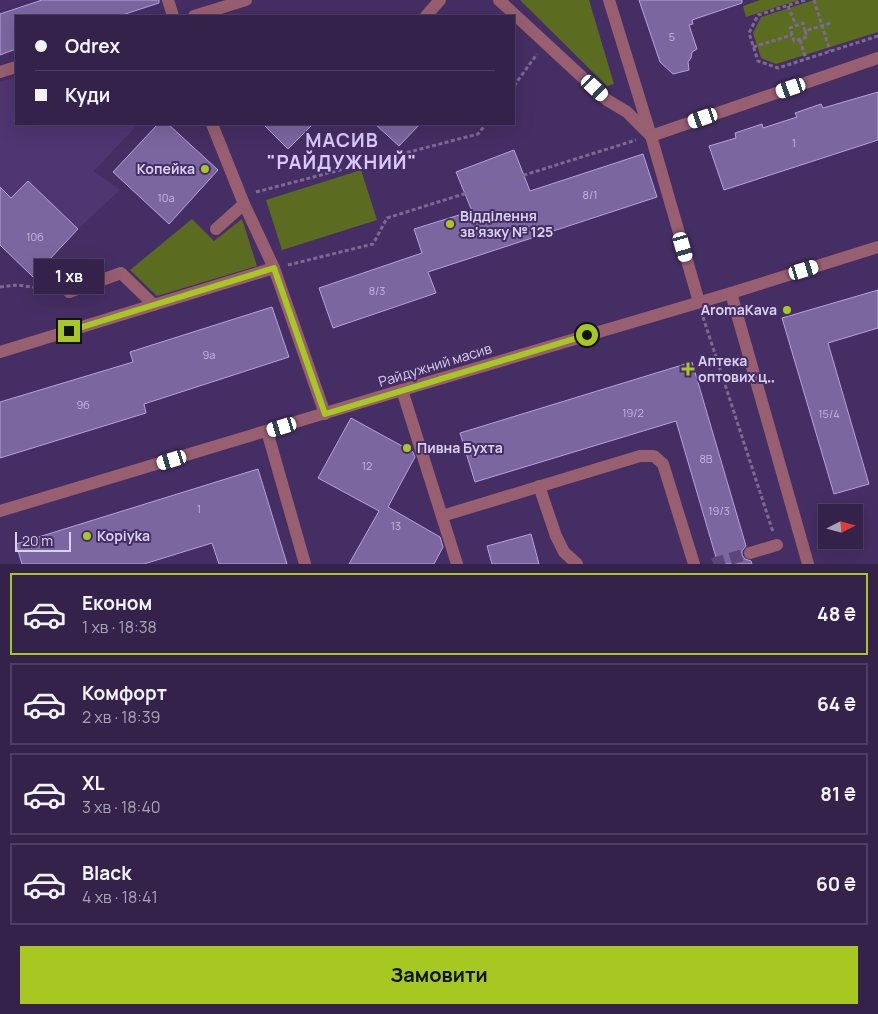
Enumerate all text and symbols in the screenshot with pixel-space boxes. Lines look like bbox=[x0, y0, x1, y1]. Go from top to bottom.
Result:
house number: 5 bbox=[669, 29, 675, 44]
text: Odrex bbox=[65, 33, 120, 59]
car bbox=[578, 72, 611, 104]
car bbox=[774, 76, 807, 100]
text: Куди bbox=[65, 82, 110, 108]
car bbox=[686, 106, 719, 130]
district label: МАСИВ "РАЙДУЖНИЙ" bbox=[267, 127, 417, 175]
house number: 1 bbox=[792, 135, 796, 150]
place label: Копейка bbox=[137, 159, 195, 178]
marker: Копейка bbox=[199, 163, 211, 175]
house number: 8/1 bbox=[583, 187, 597, 202]
house number: 10а bbox=[157, 190, 175, 205]
place label: Відділення зв'язку № 125 bbox=[460, 206, 553, 241]
marker: Відділення зв'язку № 125 bbox=[444, 218, 456, 230]
house number: 10б bbox=[26, 229, 44, 244]
car bbox=[671, 231, 694, 263]
callout: 1 хв bbox=[34, 258, 104, 294]
car bbox=[787, 258, 820, 282]
text: 1 хв bbox=[55, 265, 83, 287]
house number: 8/3 bbox=[369, 283, 385, 298]
place label: AromaKava bbox=[701, 300, 777, 319]
marker: AromaKava bbox=[781, 304, 793, 316]
route end bbox=[58, 320, 80, 342]
route start bbox=[576, 324, 598, 346]
street label: Райдужний масив bbox=[376, 338, 494, 391]
house number: 9а bbox=[203, 347, 215, 362]
place label: Аптека оптових ц‥ bbox=[698, 351, 775, 386]
marker: Аптека оптових ц‥ bbox=[682, 363, 694, 375]
house number: 9б bbox=[76, 397, 90, 412]
house number: 19/2 bbox=[622, 405, 644, 420]
house number: 15/4 bbox=[818, 406, 840, 421]
car bbox=[265, 415, 298, 439]
place label: Пивна Бухта bbox=[417, 438, 503, 457]
marker: Пивна Бухта bbox=[401, 442, 413, 454]
car bbox=[155, 448, 188, 472]
house number: 8В bbox=[699, 451, 713, 466]
house number: 12 bbox=[362, 458, 372, 473]
house number: 1 bbox=[197, 501, 201, 516]
house number: 19/3 bbox=[708, 503, 730, 518]
north arrow bbox=[818, 504, 862, 549]
map controls bbox=[818, 504, 863, 549]
house number: 13 bbox=[391, 518, 401, 533]
place label: Kopiyka bbox=[97, 526, 150, 545]
scale bar bbox=[15, 529, 71, 552]
marker: Kopiyka bbox=[81, 530, 93, 542]
text: 20 m bbox=[22, 531, 53, 550]
text: Економ bbox=[82, 590, 152, 616]
icon: car bbox=[22, 592, 67, 637]
text: 48 ₴ bbox=[817, 601, 856, 627]
text: 1 хв · 18:38 bbox=[82, 616, 157, 638]
text: Комфорт bbox=[82, 680, 167, 706]
icon: car bbox=[22, 682, 67, 727]
text: 64 ₴ bbox=[817, 691, 856, 717]
text: 2 хв · 18:39 bbox=[82, 706, 160, 728]
text: XL bbox=[82, 770, 105, 796]
icon: car bbox=[22, 772, 67, 817]
text: 81 ₴ bbox=[820, 781, 856, 807]
text: 3 хв · 18:40 bbox=[82, 796, 161, 818]
text: Black bbox=[82, 860, 131, 886]
icon: car bbox=[22, 862, 67, 907]
text: 60 ₴ bbox=[816, 871, 856, 897]
text: 4 хв · 18:41 bbox=[82, 886, 158, 908]
button: Замовити bbox=[20, 946, 858, 1004]

